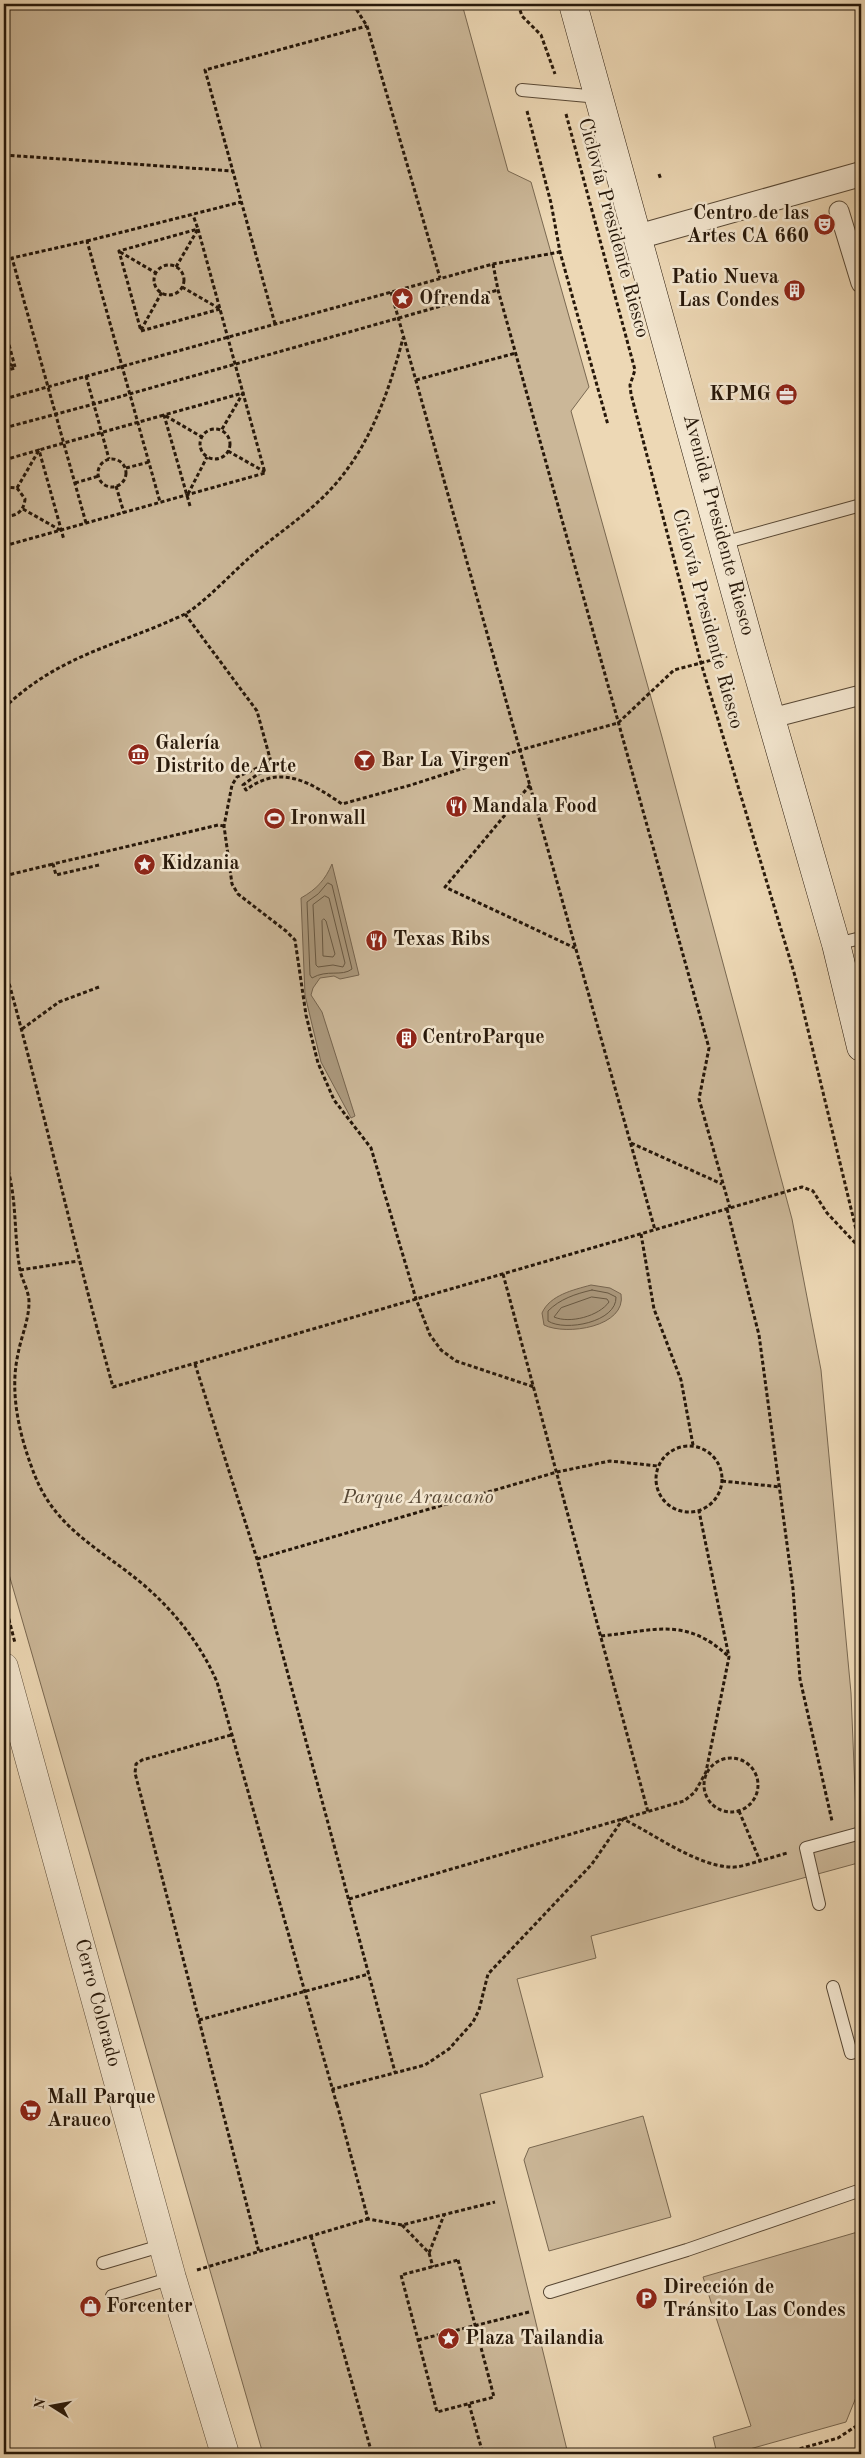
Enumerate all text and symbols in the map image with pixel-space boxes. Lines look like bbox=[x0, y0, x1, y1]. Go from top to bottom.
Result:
street label: Ciclovía Presidente Riesco bbox=[574, 116, 652, 340]
place label: Centro de las Artes CA 660 bbox=[687, 204, 809, 247]
theatre icon: Centro de las Artes CA 660 bbox=[813, 213, 837, 237]
place label: Patio Nueva Las Condes bbox=[671, 268, 779, 311]
building icon: Patio Nueva Las Condes bbox=[783, 278, 807, 302]
place icon: Ofrenda bbox=[391, 287, 415, 311]
place label: Ofrenda bbox=[419, 289, 490, 309]
office icon: KPMG bbox=[775, 383, 799, 407]
place label: KPMG bbox=[709, 385, 771, 405]
street label: Avenida Presidente Riesco bbox=[679, 412, 757, 638]
street label: Ciclovía Presidente Riesco bbox=[668, 507, 746, 731]
place label: Galería Distrito de Arte bbox=[155, 734, 296, 777]
museum icon: Galería Distrito de Arte bbox=[127, 743, 151, 767]
bar icon: Bar La Virgen bbox=[353, 749, 377, 773]
place label: Bar La Virgen bbox=[381, 751, 509, 771]
restaurant icon: Mandala Food bbox=[444, 795, 468, 819]
place label: Mandala Food bbox=[472, 797, 598, 817]
sports icon: Ironwall bbox=[262, 807, 286, 831]
place label: Ironwall bbox=[290, 809, 366, 829]
place icon: Kidzania bbox=[133, 852, 157, 876]
place label: Kidzania bbox=[161, 854, 240, 874]
restaurant icon: Texas Ribs bbox=[365, 928, 389, 952]
place label: Texas Ribs bbox=[393, 930, 490, 950]
building icon: CentroParque bbox=[394, 1026, 418, 1050]
place label: CentroParque bbox=[422, 1028, 545, 1048]
park label: Parque Araucano bbox=[341, 1488, 494, 1508]
street label: Cerro Colorado bbox=[70, 1937, 124, 2069]
place label: Mall Parque Arauco bbox=[47, 2088, 156, 2131]
supermarket icon: Mall Parque Arauco bbox=[19, 2098, 43, 2122]
place label: Dirección de Tránsito Las Condes bbox=[663, 2278, 846, 2321]
parking icon: Dirección de Tránsito Las Condes bbox=[635, 2287, 659, 2311]
shop icon: Forcenter bbox=[78, 2295, 102, 2319]
place label: Forcenter bbox=[106, 2297, 193, 2317]
place icon: Plaza Tailandia bbox=[437, 2327, 461, 2351]
place label: Plaza Tailandia bbox=[465, 2329, 604, 2349]
north arrow bbox=[28, 2380, 78, 2430]
text: N bbox=[32, 2397, 48, 2410]

